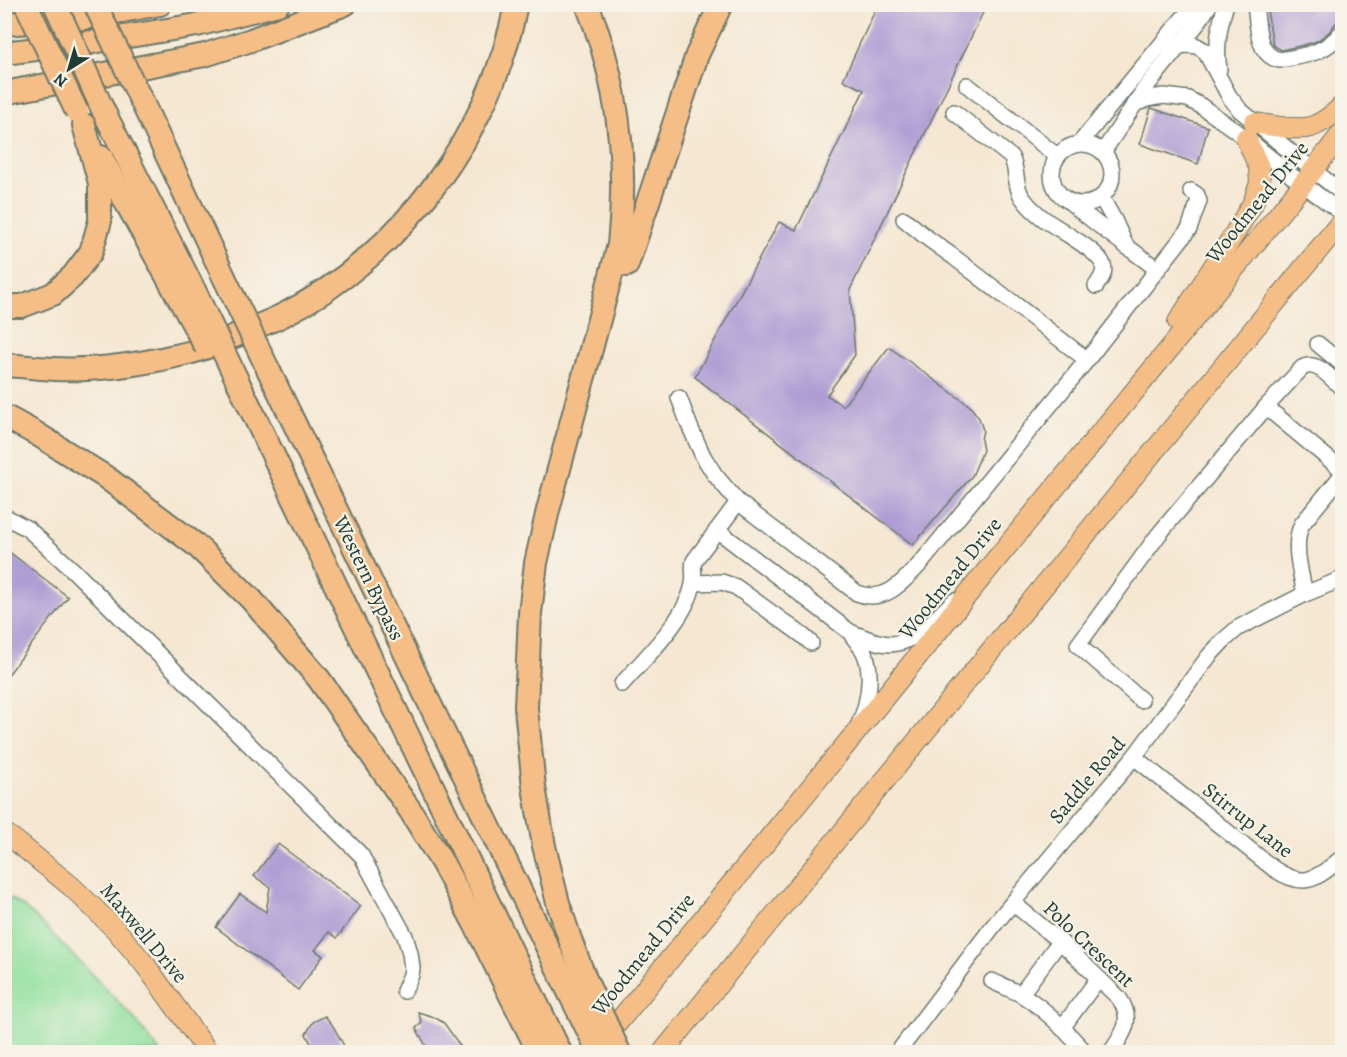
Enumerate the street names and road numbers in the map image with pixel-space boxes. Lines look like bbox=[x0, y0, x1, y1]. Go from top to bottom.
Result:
street label: Woodmead Drive bbox=[1198, 135, 1315, 270]
street label: Western Bypass bbox=[326, 510, 411, 645]
street label: Woodmead Drive bbox=[891, 511, 1008, 646]
street label: Saddle Road bbox=[1042, 730, 1132, 829]
street label: Stirrup Lane bbox=[1197, 776, 1299, 864]
street label: Maxwell Drive bbox=[94, 877, 194, 989]
street label: Woodmead Drive bbox=[584, 887, 701, 1022]
street label: Polo Crescent bbox=[1037, 894, 1141, 994]

